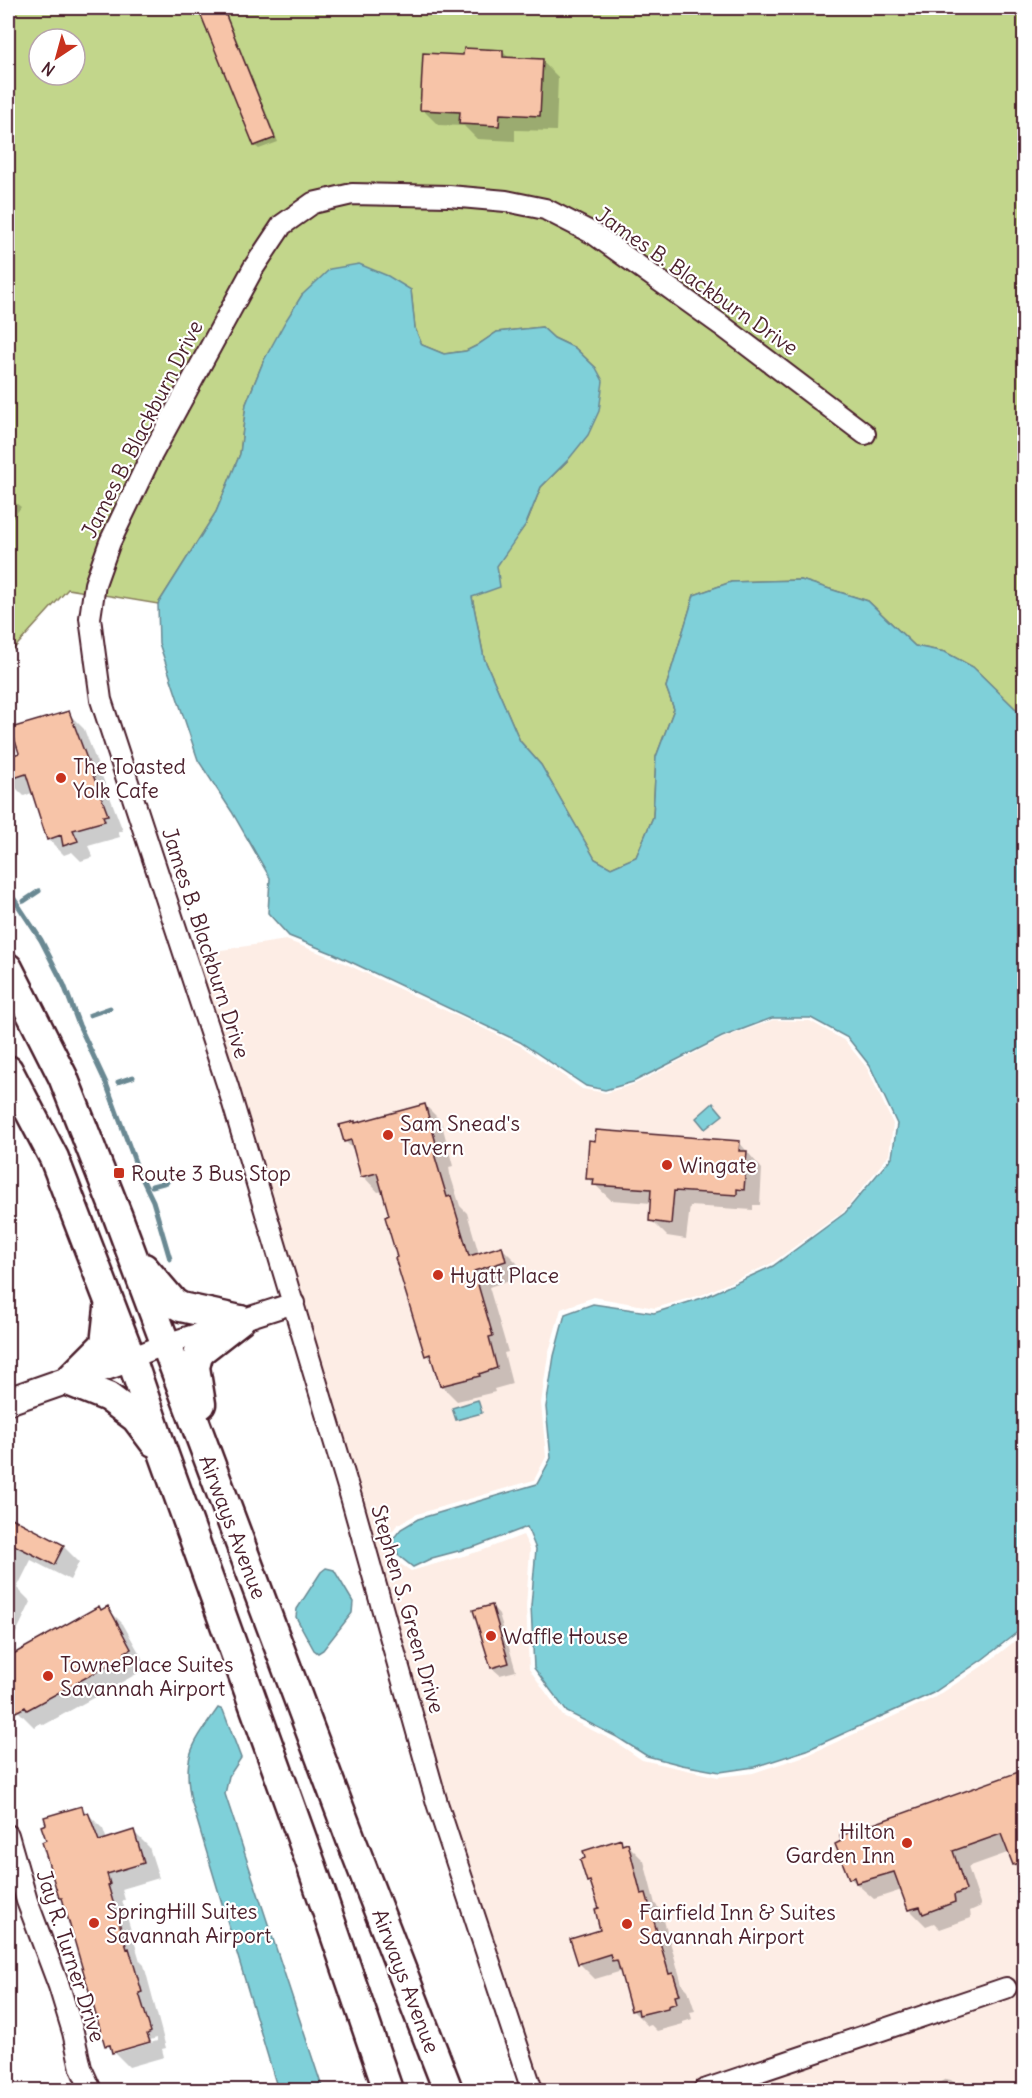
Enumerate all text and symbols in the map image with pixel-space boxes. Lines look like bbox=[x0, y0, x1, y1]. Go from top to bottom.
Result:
north arrow bbox=[27, 27, 87, 87]
text: N bbox=[38, 58, 59, 80]
street label: James B. Blackburn Drive bbox=[591, 201, 803, 361]
street label: James B. Blackburn Drive bbox=[75, 316, 209, 542]
place label: The Toasted Yolk Cafe bbox=[73, 753, 186, 804]
marker: The Toasted Yolk Cafe bbox=[54, 771, 68, 785]
street label: James B. Blackburn Drive bbox=[156, 824, 256, 1062]
place label: Sam Snead's Tavern bbox=[400, 1110, 520, 1161]
marker: Sam Snead's Tavern bbox=[381, 1128, 395, 1142]
place label: Wingate bbox=[679, 1152, 757, 1179]
marker: Wingate bbox=[660, 1158, 674, 1172]
place label: Route 3 Bus Stop bbox=[131, 1160, 291, 1187]
marker: Route 3 Bus Stop bbox=[112, 1166, 126, 1180]
place label: Hyatt Place bbox=[450, 1262, 559, 1289]
marker: Hyatt Place bbox=[431, 1268, 445, 1282]
street label: Airways Avenue bbox=[193, 1451, 273, 1603]
street label: Stephen S. Green Drive bbox=[365, 1502, 451, 1716]
place label: Waffle House bbox=[503, 1623, 628, 1650]
marker: Waffle House bbox=[484, 1629, 498, 1643]
place label: TownePlace Suites Savannah Airport bbox=[60, 1651, 233, 1702]
marker: TownePlace Suites Savannah Airport bbox=[41, 1669, 55, 1683]
place label: Hilton Garden Inn bbox=[785, 1818, 895, 1869]
marker: Hilton Garden Inn bbox=[900, 1836, 914, 1850]
street label: Jay R. Turner Drive bbox=[30, 1867, 112, 2045]
place label: SpringHill Suites Savannah Airport bbox=[106, 1898, 271, 1949]
place label: Fairfield Inn & Suites Savannah Airport bbox=[639, 1899, 836, 1950]
street label: Airways Avenue bbox=[366, 1905, 446, 2057]
marker: SpringHill Suites Savannah Airport bbox=[87, 1916, 101, 1930]
marker: Fairfield Inn & Suites Savannah Airport bbox=[620, 1917, 634, 1931]

